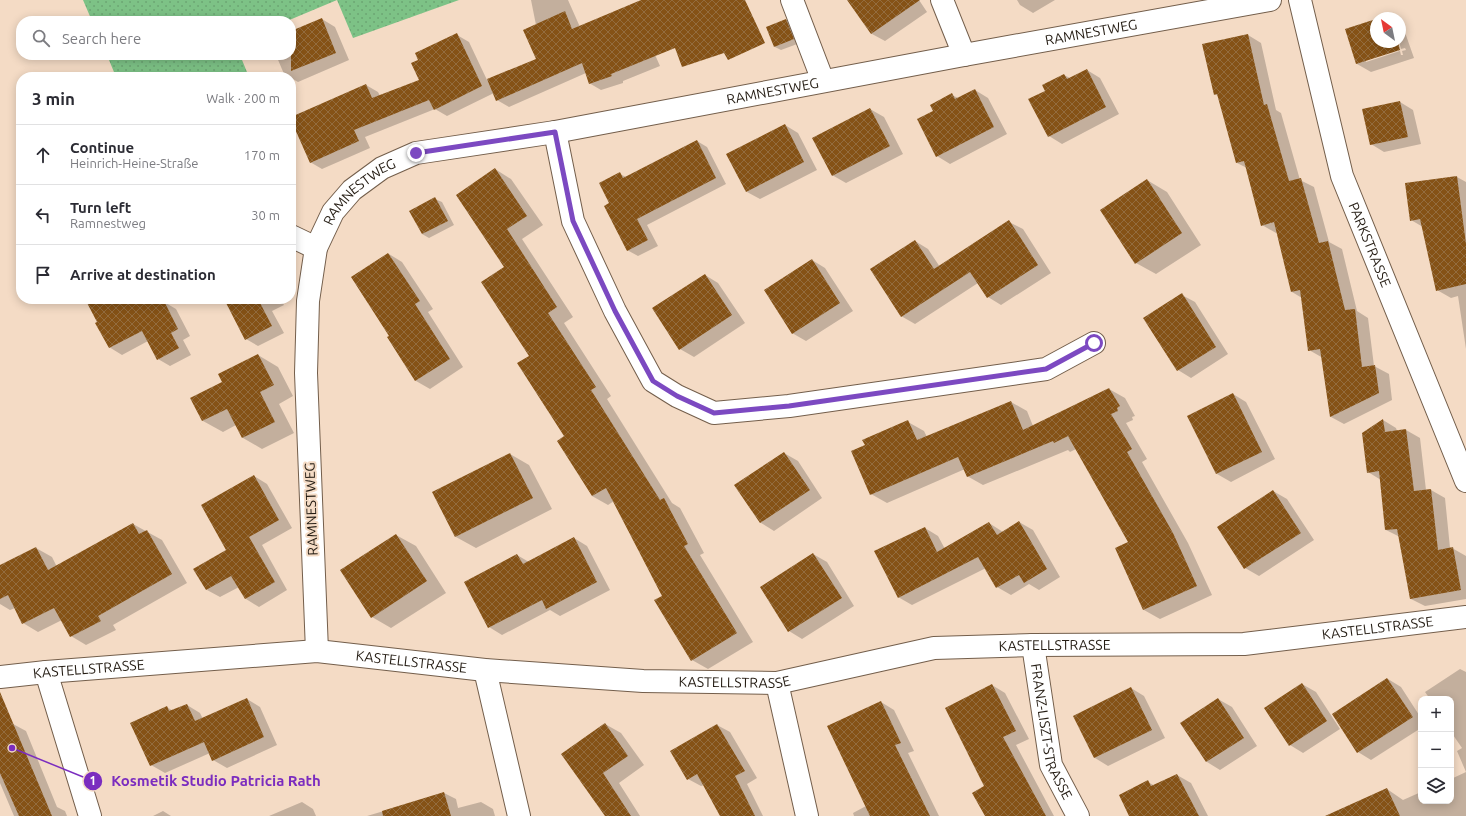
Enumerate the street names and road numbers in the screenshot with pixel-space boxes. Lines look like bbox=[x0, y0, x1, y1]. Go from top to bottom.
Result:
street label: RAMNESTWEG bbox=[1044, 16, 1139, 48]
street label: RAMNESTWEG bbox=[725, 75, 820, 108]
street label: RAMNESTWEG bbox=[320, 155, 398, 228]
street label: PARKSTRASSE bbox=[1345, 200, 1394, 290]
street label: RAMNESTWEG bbox=[301, 462, 321, 556]
street label: KASTELLSTRASSE bbox=[1321, 613, 1434, 642]
street label: KASTELLSTRASSE bbox=[998, 637, 1111, 654]
street label: KASTELLSTRASSE bbox=[355, 647, 468, 676]
street label: KASTELLSTRASSE bbox=[32, 656, 145, 681]
street label: FRANZ-LISZT-STRASSE bbox=[1028, 662, 1076, 802]
street label: KASTELLSTRASSE bbox=[678, 672, 792, 691]

